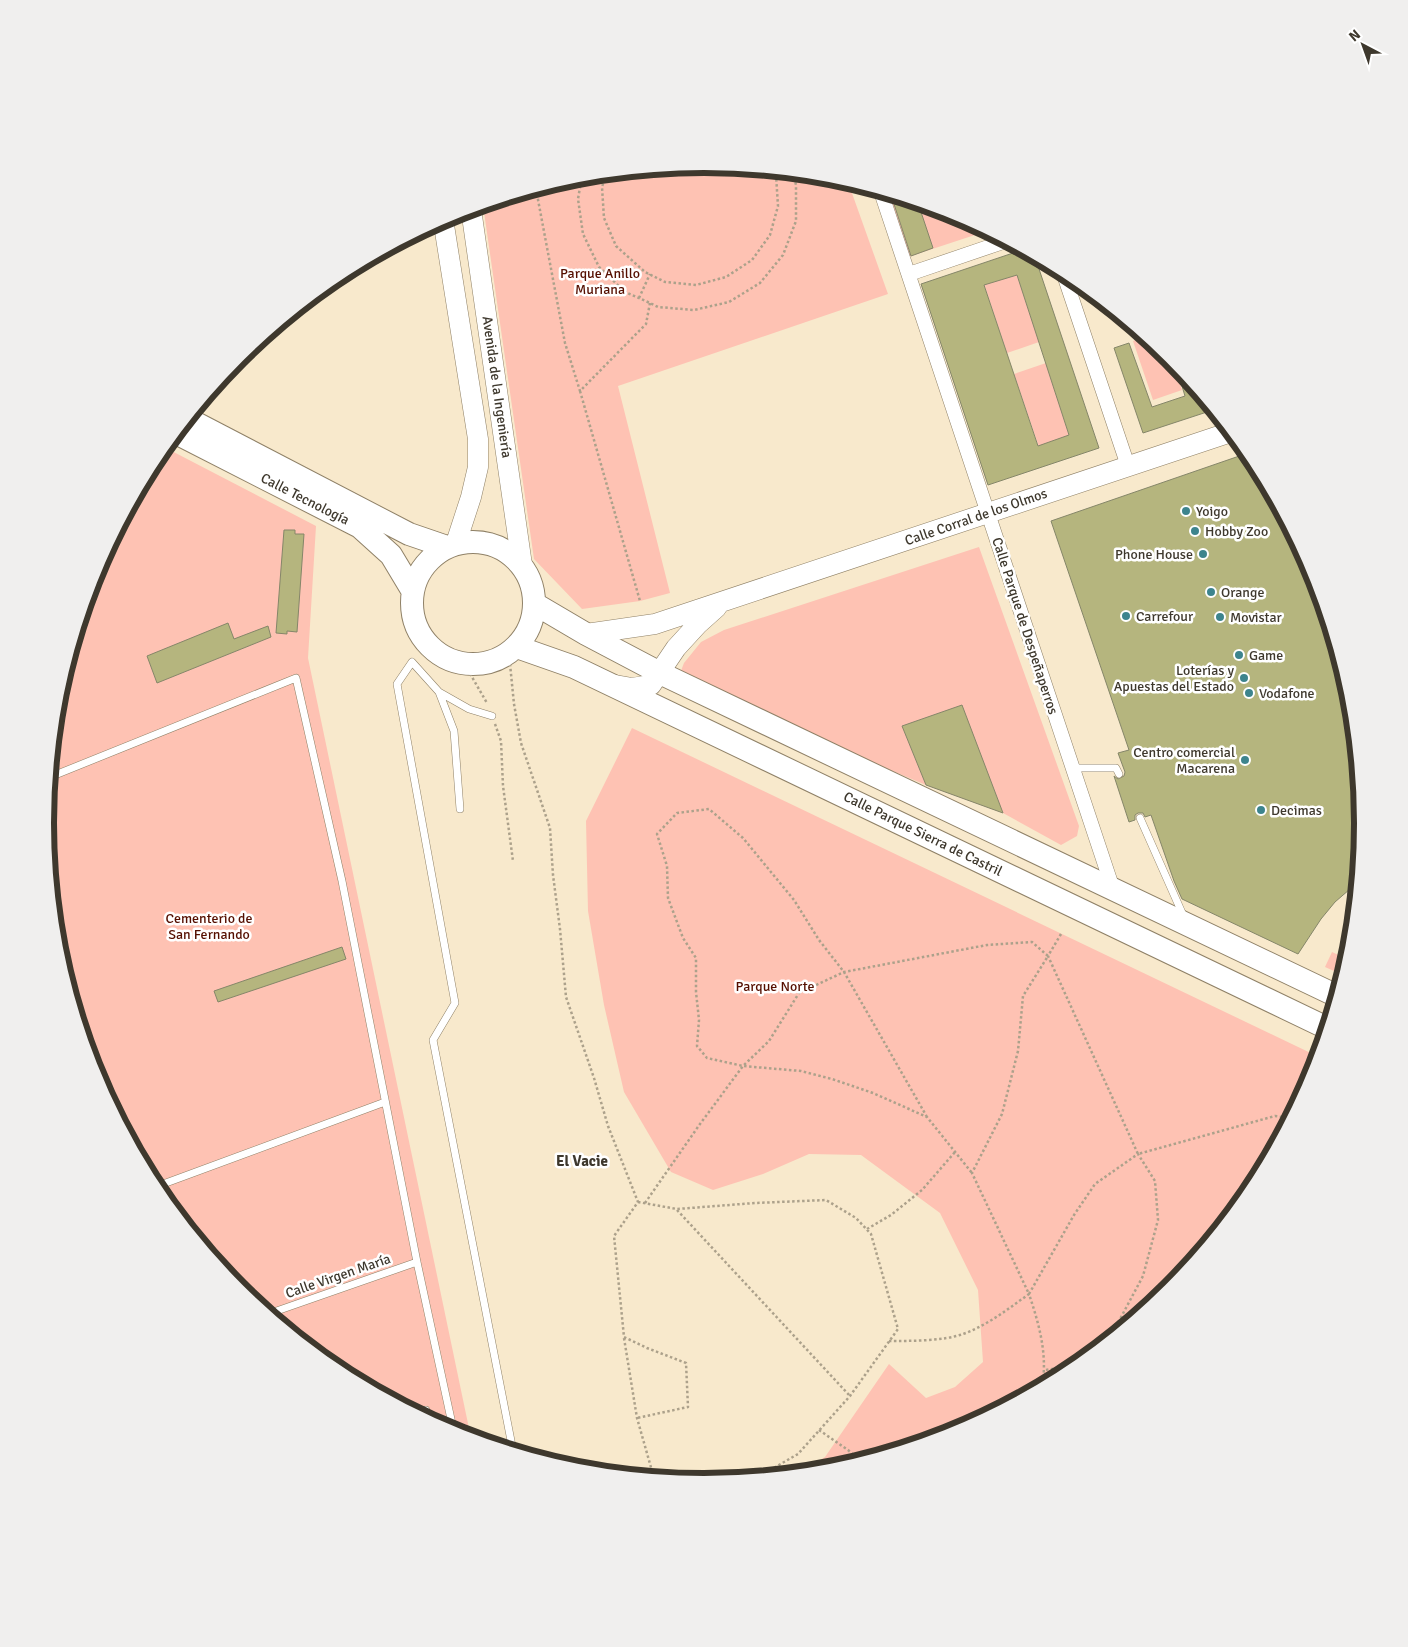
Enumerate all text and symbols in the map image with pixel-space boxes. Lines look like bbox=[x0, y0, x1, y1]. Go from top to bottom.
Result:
north arrow bbox=[1338, 20, 1388, 70]
text: N bbox=[1346, 26, 1364, 45]
park label: Parque Anillo Muriana bbox=[560, 265, 640, 298]
street label: Avenida de la Ingeniería bbox=[479, 315, 515, 459]
street label: Calle Tecnología bbox=[258, 469, 352, 529]
street label: Calle Corral de los Olmos bbox=[903, 485, 1049, 549]
place label: Yoigo bbox=[1196, 503, 1228, 520]
marker: Yoigo bbox=[1180, 505, 1192, 517]
place label: Hobby Zoo bbox=[1205, 523, 1268, 540]
marker: Hobby Zoo bbox=[1189, 525, 1201, 537]
street label: Calle Parque de Despeñaperros bbox=[988, 535, 1062, 717]
place label: Phone House bbox=[1115, 546, 1193, 563]
marker: Phone House bbox=[1197, 548, 1209, 560]
place label: Orange bbox=[1221, 584, 1264, 601]
marker: Orange bbox=[1205, 586, 1217, 598]
place label: Carrefour bbox=[1136, 608, 1194, 625]
place label: Movistar bbox=[1230, 609, 1283, 626]
marker: Carrefour bbox=[1120, 610, 1132, 622]
marker: Movistar bbox=[1214, 611, 1226, 623]
place label: Game bbox=[1249, 647, 1283, 664]
marker: Game bbox=[1233, 649, 1245, 661]
place label: Loterías y Apuestas del Estado bbox=[1114, 662, 1234, 695]
marker: Loterías y Apuestas del Estado bbox=[1238, 672, 1250, 684]
place label: Vodafone bbox=[1259, 685, 1315, 702]
marker: Vodafone bbox=[1243, 687, 1255, 699]
place label: Centro comercial Macarena bbox=[1133, 744, 1235, 777]
marker: Centro comercial Macarena bbox=[1239, 754, 1251, 766]
street label: Calle Parque Sierra de Castril bbox=[841, 788, 1005, 880]
place label: Decimas bbox=[1271, 802, 1322, 819]
marker: Decimas bbox=[1255, 804, 1267, 816]
park label: Cementerio de San Fernando bbox=[166, 910, 252, 943]
park label: Parque Norte bbox=[736, 978, 814, 995]
district label: El Vacie bbox=[556, 1152, 608, 1170]
street label: Calle Virgen María bbox=[283, 1250, 393, 1302]

